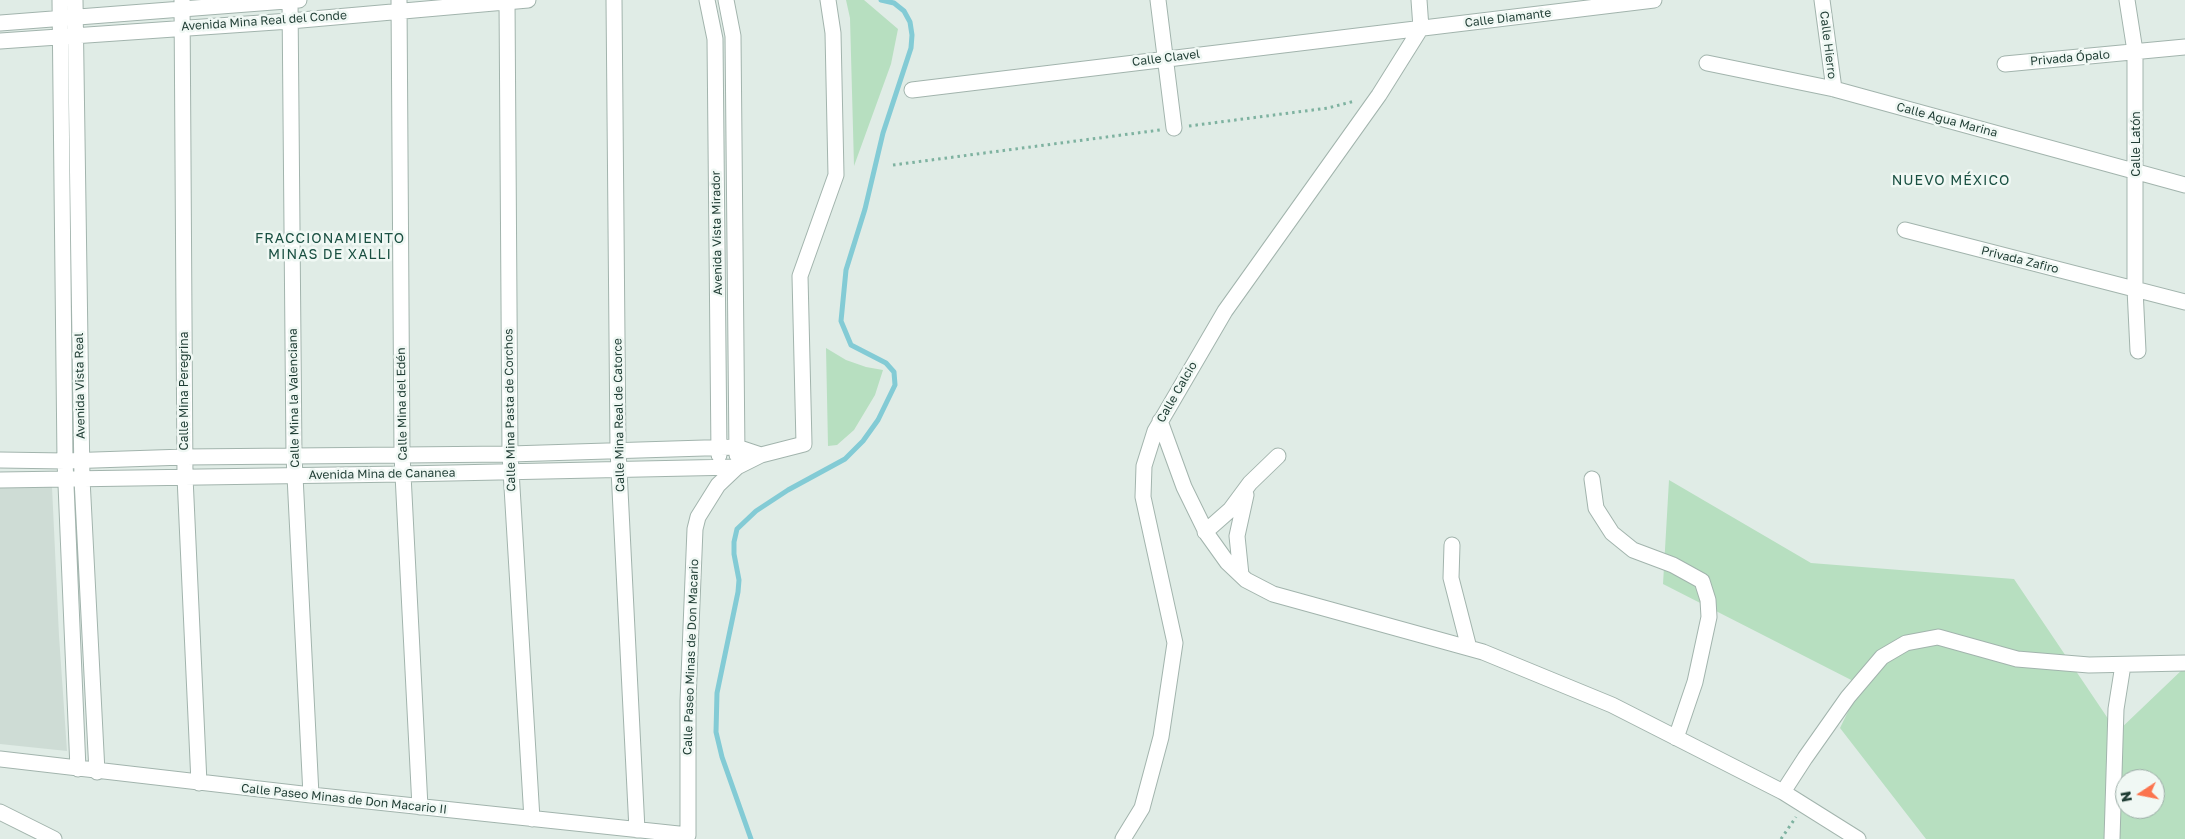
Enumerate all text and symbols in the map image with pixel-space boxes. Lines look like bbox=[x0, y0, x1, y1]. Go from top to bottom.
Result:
street label: Calle Diamante bbox=[1464, 6, 1552, 30]
street label: Avenida Mina Real del Conde bbox=[181, 8, 347, 34]
street label: Calle Hierro bbox=[1817, 10, 1839, 80]
street label: Calle Clavel bbox=[1131, 47, 1201, 69]
street label: Privada Ópalo bbox=[2030, 47, 2110, 69]
street label: Calle Agua Marina bbox=[1895, 100, 1999, 140]
street label: Calle Latón bbox=[2129, 111, 2143, 177]
street label: Avenida Vista Mirador bbox=[709, 170, 725, 296]
district label: NUEVO MÉXICO bbox=[1890, 173, 2012, 189]
district label: FRACCIONAMIENTO MINAS DE XALLI bbox=[253, 231, 407, 264]
street label: Privada Zafiro bbox=[1980, 243, 2060, 277]
street label: Calle Mina la Valenciana bbox=[286, 328, 302, 468]
street label: Calle Mina Pasta de Corchos bbox=[501, 328, 519, 492]
street label: Calle Mina Peregrina bbox=[177, 332, 191, 450]
street label: Avenida Vista Real bbox=[72, 333, 88, 439]
street label: Calle Mina Real de Catorce bbox=[610, 338, 628, 492]
street label: Calle Mina del Edén bbox=[394, 347, 410, 461]
street label: Calle Calcio bbox=[1154, 359, 1200, 425]
street label: Avenida Mina de Cananea bbox=[308, 466, 456, 482]
street label: Calle Paseo Minas de Don Macario bbox=[680, 559, 702, 755]
north arrow bbox=[2115, 769, 2165, 819]
street label: Calle Paseo Minas de Don Macario II bbox=[240, 781, 448, 817]
text: N bbox=[2116, 790, 2135, 804]

